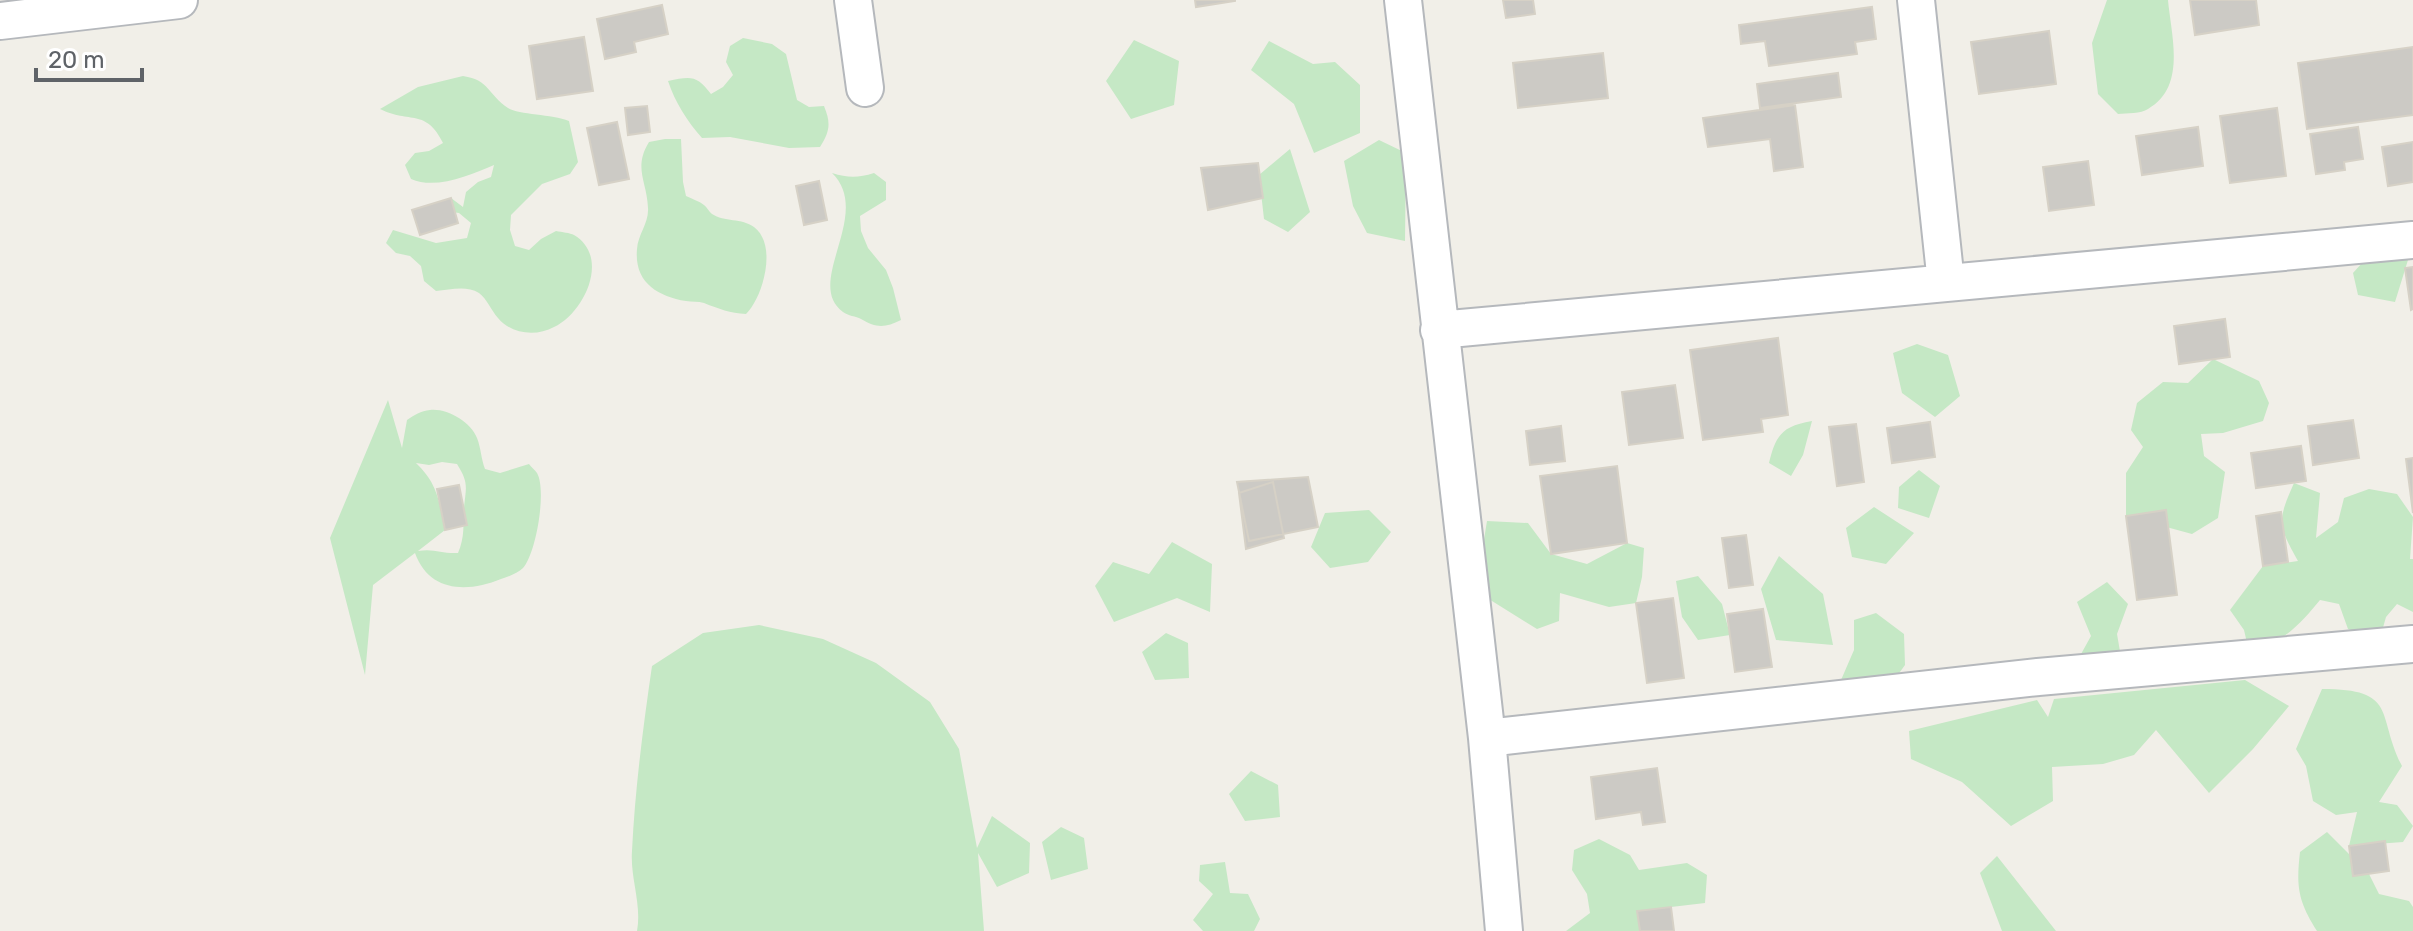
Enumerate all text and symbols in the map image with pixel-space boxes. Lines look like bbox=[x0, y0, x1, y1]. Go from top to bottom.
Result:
scale bar bbox=[36, 32, 142, 82]
text: 20 m bbox=[48, 46, 105, 74]

